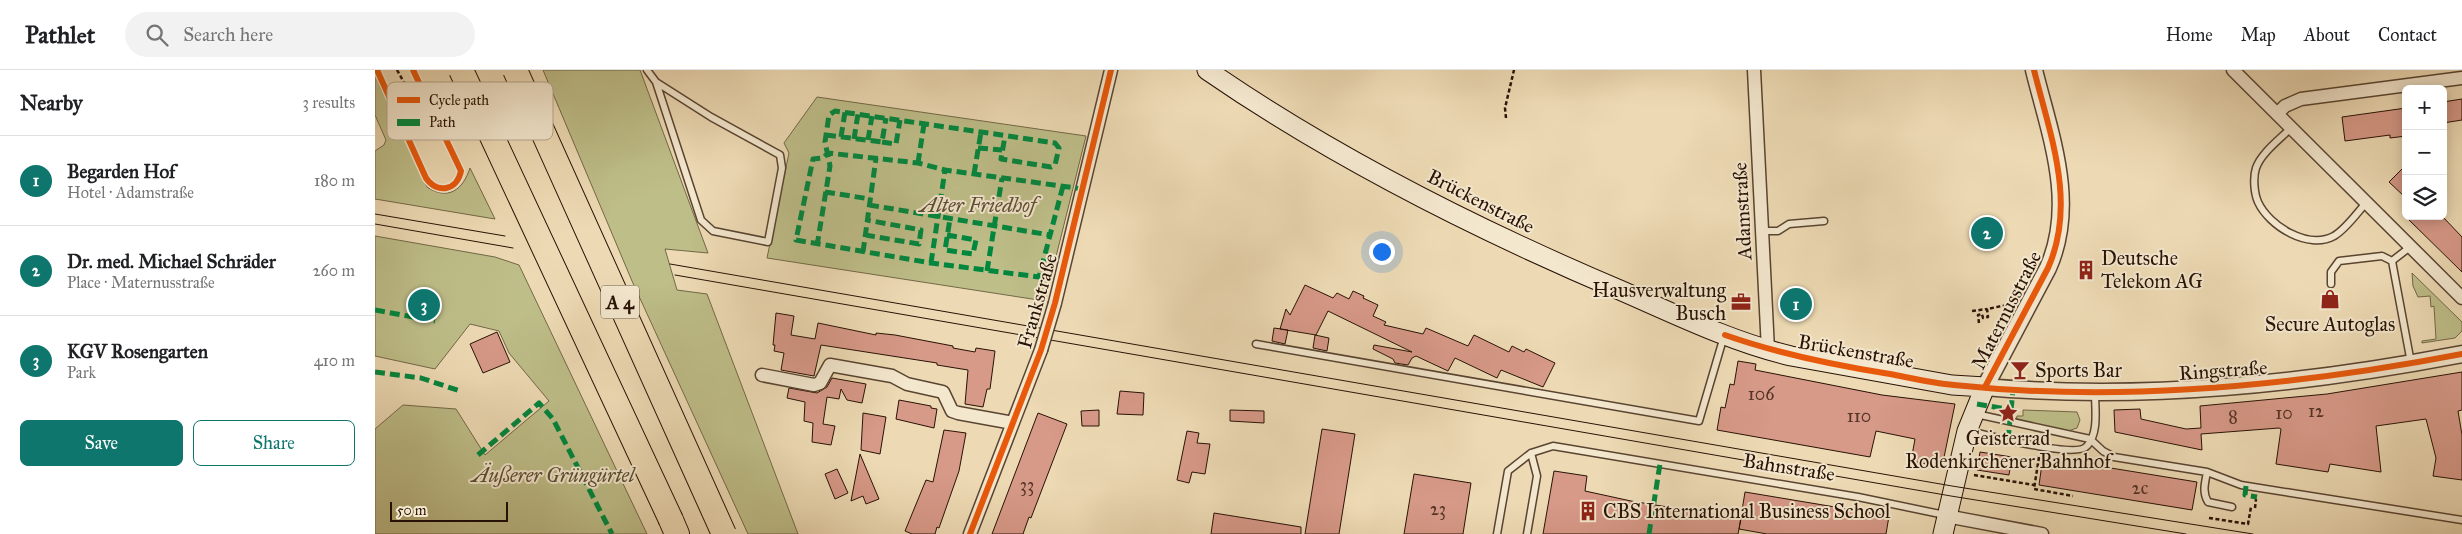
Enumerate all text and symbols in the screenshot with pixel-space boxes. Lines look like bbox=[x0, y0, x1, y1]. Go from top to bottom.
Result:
search box bbox=[125, 12, 475, 57]
text: Pathlet bbox=[25, 20, 95, 50]
icon: search bbox=[143, 21, 171, 49]
text: Search here bbox=[183, 23, 273, 46]
text: Home bbox=[2166, 24, 2213, 46]
text: Map bbox=[2241, 24, 2276, 46]
text: About bbox=[2304, 24, 2350, 46]
text: Contact bbox=[2378, 24, 2437, 46]
legend bbox=[387, 82, 553, 140]
map controls bbox=[2402, 85, 2447, 220]
button: + bbox=[2402, 85, 2447, 130]
text: Nearby bbox=[20, 90, 83, 116]
text: Cycle path bbox=[429, 92, 489, 109]
text: 3 results bbox=[302, 93, 355, 112]
text: Path bbox=[429, 114, 456, 131]
button: − bbox=[2402, 130, 2447, 175]
text: Begarden Hof bbox=[67, 160, 176, 183]
street label: Adamstraße bbox=[1727, 162, 1757, 261]
street label: Brückenstraße bbox=[1423, 164, 1539, 238]
text: 1 bbox=[33, 171, 39, 190]
text: 180 m bbox=[314, 171, 355, 190]
button: layers bbox=[2402, 175, 2447, 220]
text: Hotel · Adamstraße bbox=[67, 183, 194, 202]
park label: Alter Friedhof bbox=[918, 193, 1042, 217]
pin: 2 bbox=[1971, 214, 2003, 252]
your location bbox=[1369, 239, 1395, 265]
place label: Deutsche Telekom AG bbox=[2101, 246, 2203, 293]
street label: Maternusstraße bbox=[1966, 247, 2046, 373]
text: Dr. med. Michael Schräder bbox=[67, 250, 276, 273]
street label: Frankstraße bbox=[1012, 251, 1062, 351]
building icon: Deutsche Telekom AG bbox=[2075, 259, 2097, 281]
text: 2 bbox=[32, 261, 40, 280]
text: 260 m bbox=[313, 261, 355, 280]
text: Place · Maternusstraße bbox=[67, 273, 215, 292]
place label: Hausverwaltung Busch bbox=[1592, 278, 1727, 325]
pin: 1 bbox=[1780, 285, 1812, 323]
pin: 3 bbox=[408, 286, 440, 324]
road number: A 4 bbox=[601, 286, 639, 318]
shop icon: Secure Autoglas bbox=[2319, 288, 2341, 310]
office icon: Hausverwaltung Busch bbox=[1730, 291, 1752, 313]
place label: Secure Autoglas bbox=[2265, 312, 2395, 337]
street label: Brückenstraße bbox=[1796, 329, 1916, 373]
text: KGV Rosengarten bbox=[67, 340, 208, 363]
text: 3 bbox=[33, 351, 39, 370]
text: 410 m bbox=[314, 351, 355, 370]
street label: Ringstraße bbox=[2178, 355, 2268, 386]
place label: Sports Bar bbox=[2035, 358, 2123, 382]
bar icon: Sports Bar bbox=[2009, 359, 2031, 381]
text: Park bbox=[67, 363, 96, 382]
house number: 106 bbox=[1748, 383, 1775, 405]
house number: 12 bbox=[2308, 400, 2324, 422]
place icon: Geisterrad Rodenkirchener Bahnhof bbox=[1997, 402, 2019, 424]
house number: 10 bbox=[2275, 402, 2293, 424]
house number: 110 bbox=[1847, 405, 1871, 427]
house number: 8 bbox=[2228, 406, 2238, 428]
button: Save bbox=[20, 420, 183, 466]
button: Share bbox=[193, 420, 355, 466]
place label: Geisterrad Rodenkirchener Bahnhof bbox=[1905, 426, 2114, 473]
street label: Bahnstraße bbox=[1741, 448, 1837, 486]
park label: Äußerer Grüngürtel bbox=[470, 462, 636, 487]
house number: 33 bbox=[1020, 474, 1034, 496]
house number: 2c bbox=[2132, 477, 2149, 499]
house number: 23 bbox=[1430, 498, 1446, 520]
scale bar bbox=[390, 499, 507, 522]
place label: CBS International Business School bbox=[1603, 499, 1891, 523]
building icon: CBS International Business School bbox=[1577, 500, 1599, 522]
text: 50 m bbox=[397, 502, 426, 519]

